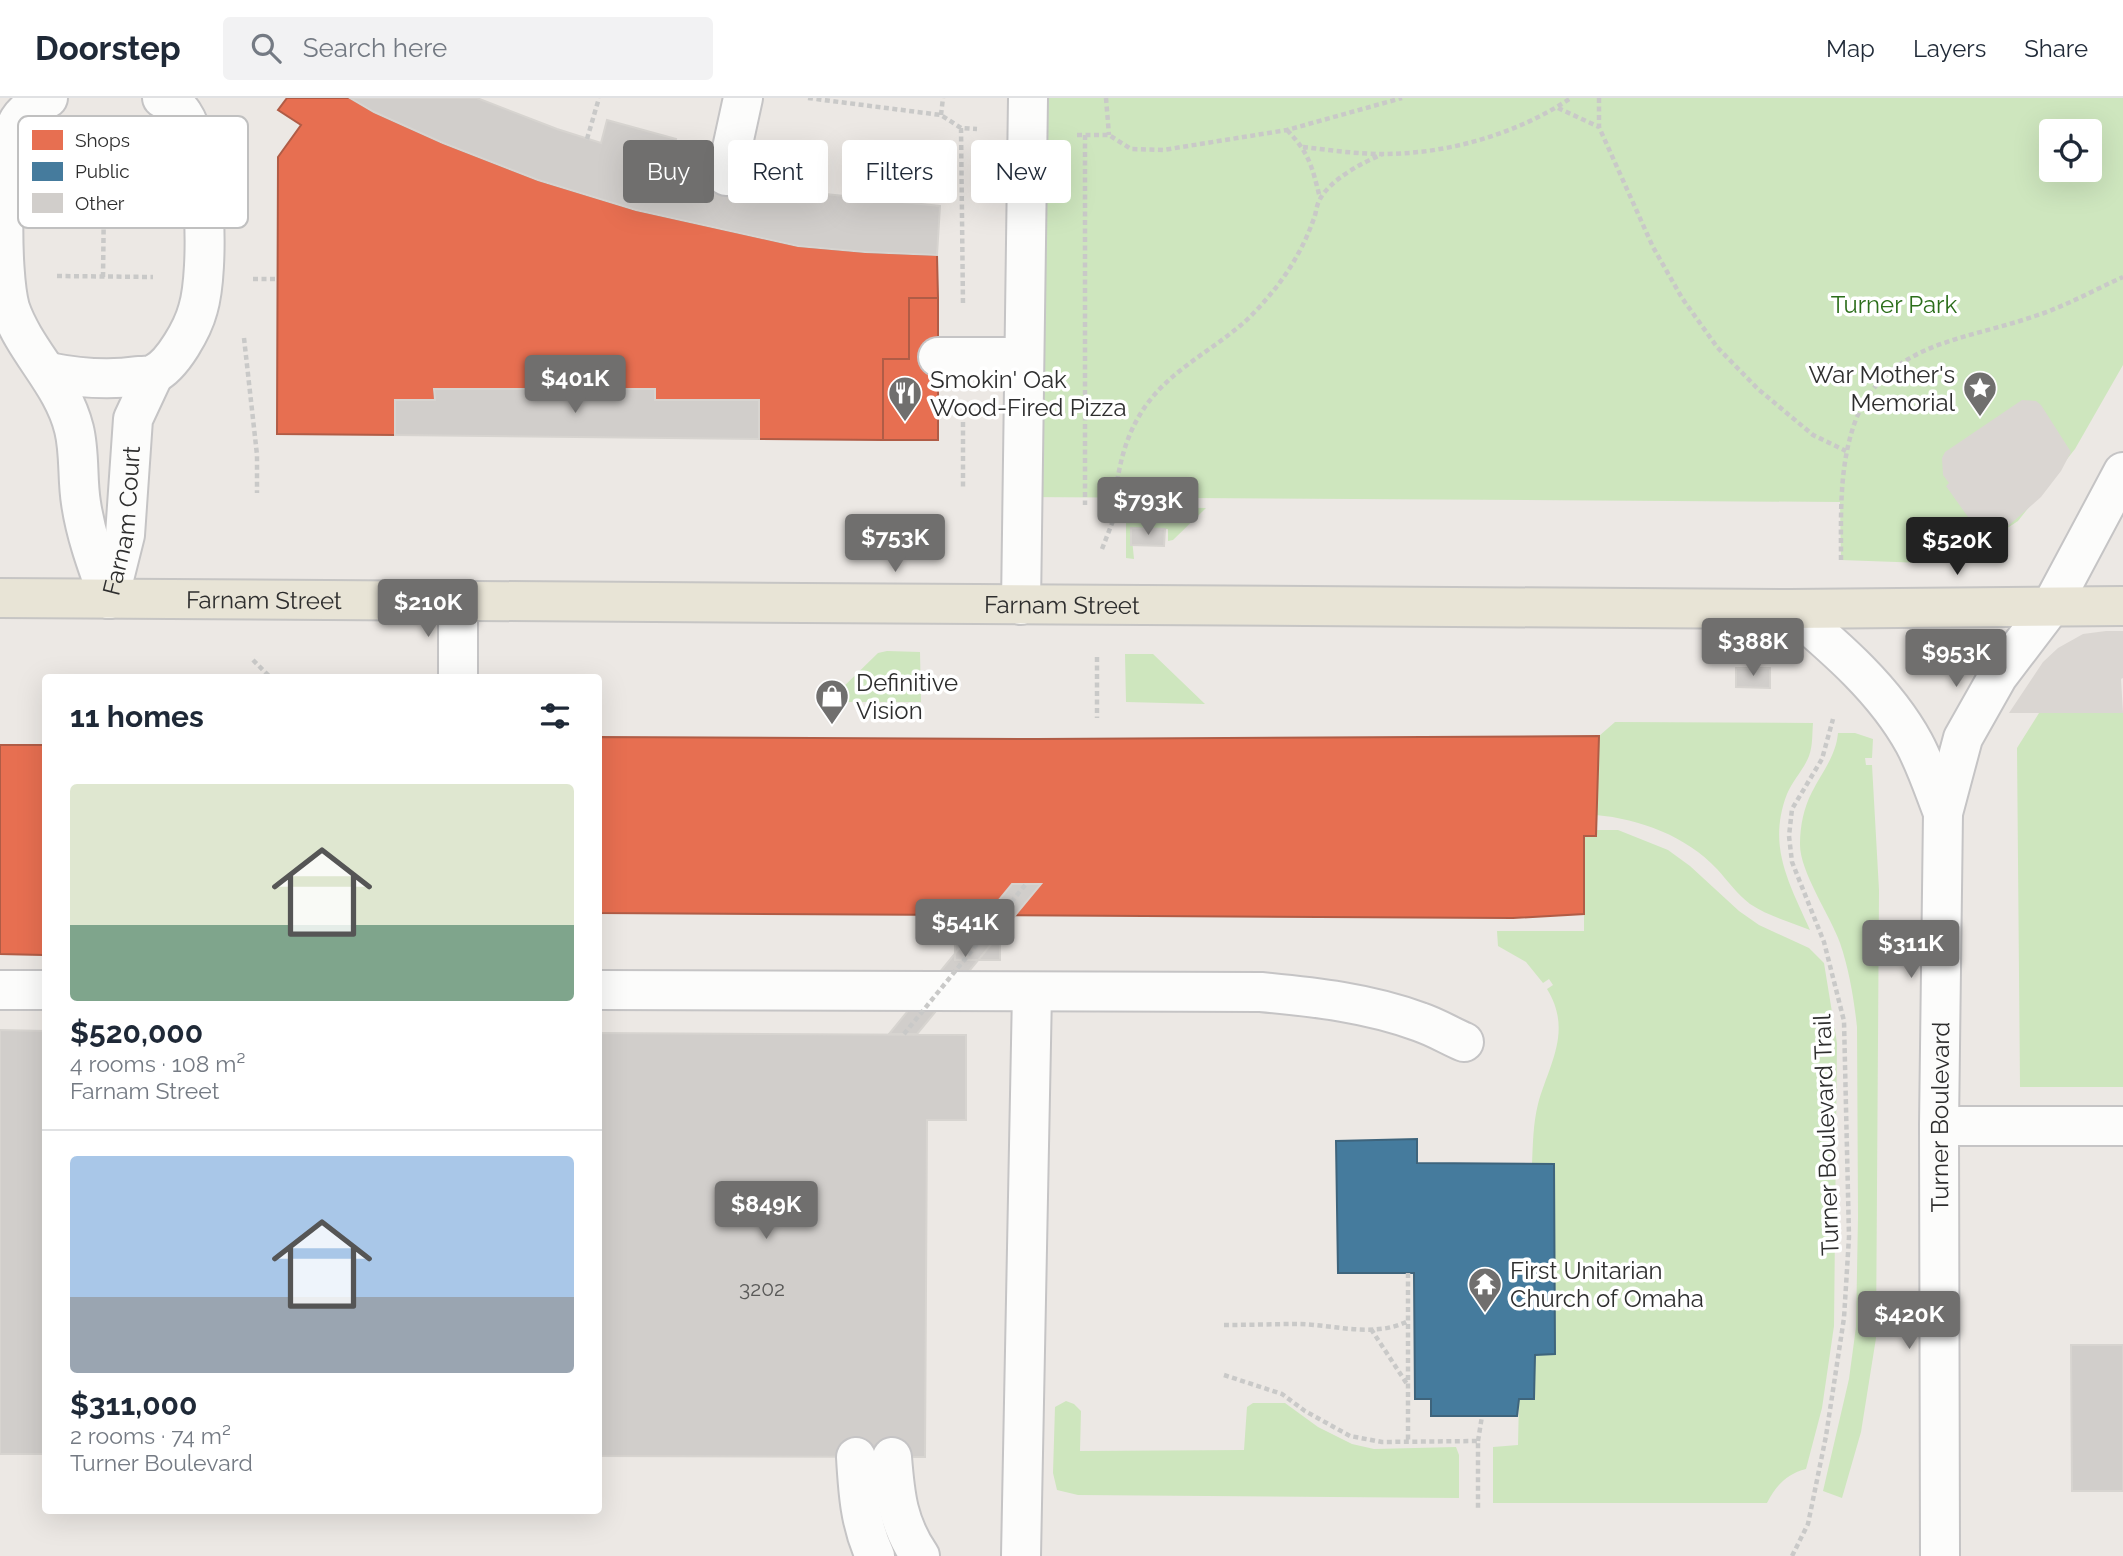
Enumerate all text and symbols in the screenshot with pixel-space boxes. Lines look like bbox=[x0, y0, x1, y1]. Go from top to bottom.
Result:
search box bbox=[223, 17, 713, 80]
text: Doorstep bbox=[35, 29, 181, 68]
icon: search bbox=[247, 29, 285, 67]
text: Search here bbox=[303, 33, 447, 63]
text: Map bbox=[1826, 34, 1875, 63]
text: Layers bbox=[1913, 34, 1986, 63]
text: Share bbox=[2024, 34, 2088, 63]
legend bbox=[18, 116, 248, 228]
map controls bbox=[2039, 119, 2102, 182]
button: locate bbox=[2039, 119, 2102, 182]
text: Shops bbox=[75, 129, 130, 151]
chip: Buy bbox=[623, 140, 714, 203]
chip: Rent bbox=[728, 140, 828, 203]
chip: Filters bbox=[842, 140, 957, 203]
chip: New bbox=[971, 140, 1071, 203]
text: Public bbox=[75, 160, 130, 182]
text: Other bbox=[75, 192, 125, 214]
park label: Turner Park bbox=[1831, 290, 1957, 319]
pin: $401K bbox=[526, 356, 624, 415]
place label: War Mother's Memorial bbox=[1809, 360, 1955, 417]
text: $401K bbox=[541, 364, 609, 391]
place label: Smokin' Oak Wood-Fired Pizza bbox=[930, 365, 1127, 422]
place icon: War Mother's Memorial bbox=[1961, 369, 1999, 418]
restaurant icon: Smokin' Oak Wood-Fired Pizza bbox=[886, 374, 924, 423]
street label: Farnam Court bbox=[96, 445, 146, 598]
pin: $793K bbox=[1099, 478, 1197, 537]
text: $793K bbox=[1113, 486, 1183, 513]
pin: $753K bbox=[846, 514, 944, 574]
pin: $520K bbox=[1908, 518, 2006, 577]
text: $753K bbox=[861, 523, 929, 550]
text: $520K bbox=[1922, 526, 1992, 553]
pin: $210K bbox=[379, 580, 477, 639]
street label: Farnam Street bbox=[186, 585, 342, 615]
text: $210K bbox=[394, 588, 462, 615]
street label: Farnam Street bbox=[984, 590, 1140, 620]
pin: $388K bbox=[1704, 618, 1802, 678]
text: $388K bbox=[1718, 627, 1788, 654]
pin: $953K bbox=[1907, 630, 2005, 689]
text: $953K bbox=[1921, 638, 1991, 665]
place label: Definitive Vision bbox=[856, 668, 958, 725]
shop icon: Definitive Vision bbox=[813, 677, 851, 726]
icon: filters bbox=[536, 697, 574, 735]
text: 11 homes bbox=[70, 699, 204, 734]
icon: home bbox=[259, 829, 385, 955]
pin: $541K bbox=[916, 900, 1014, 959]
text: $541K bbox=[931, 908, 999, 935]
pin: $311K bbox=[1862, 920, 1960, 980]
text: $311K bbox=[1878, 929, 1944, 956]
street label: Turner Boulevard Trail bbox=[1807, 1013, 1845, 1256]
text: $520,000 bbox=[70, 1015, 203, 1050]
street label: Turner Boulevard bbox=[1924, 1021, 1955, 1212]
text: 4 rooms · 108 m² bbox=[70, 1050, 245, 1077]
text: Farnam Street bbox=[70, 1077, 219, 1104]
pin: $849K bbox=[717, 1182, 815, 1241]
text: $849K bbox=[731, 1190, 801, 1217]
icon: home bbox=[259, 1201, 385, 1327]
place label: First Unitarian Church of Omaha bbox=[1510, 1256, 1704, 1313]
temple icon: First Unitarian Church of Omaha bbox=[1466, 1265, 1504, 1314]
house number: 3202 bbox=[739, 1276, 785, 1301]
pin: $420K bbox=[1860, 1292, 1958, 1351]
text: $420K bbox=[1874, 1300, 1944, 1327]
text: $311,000 bbox=[70, 1387, 197, 1422]
text: 2 rooms · 74 m² bbox=[70, 1422, 231, 1449]
text: Turner Boulevard bbox=[70, 1449, 253, 1476]

